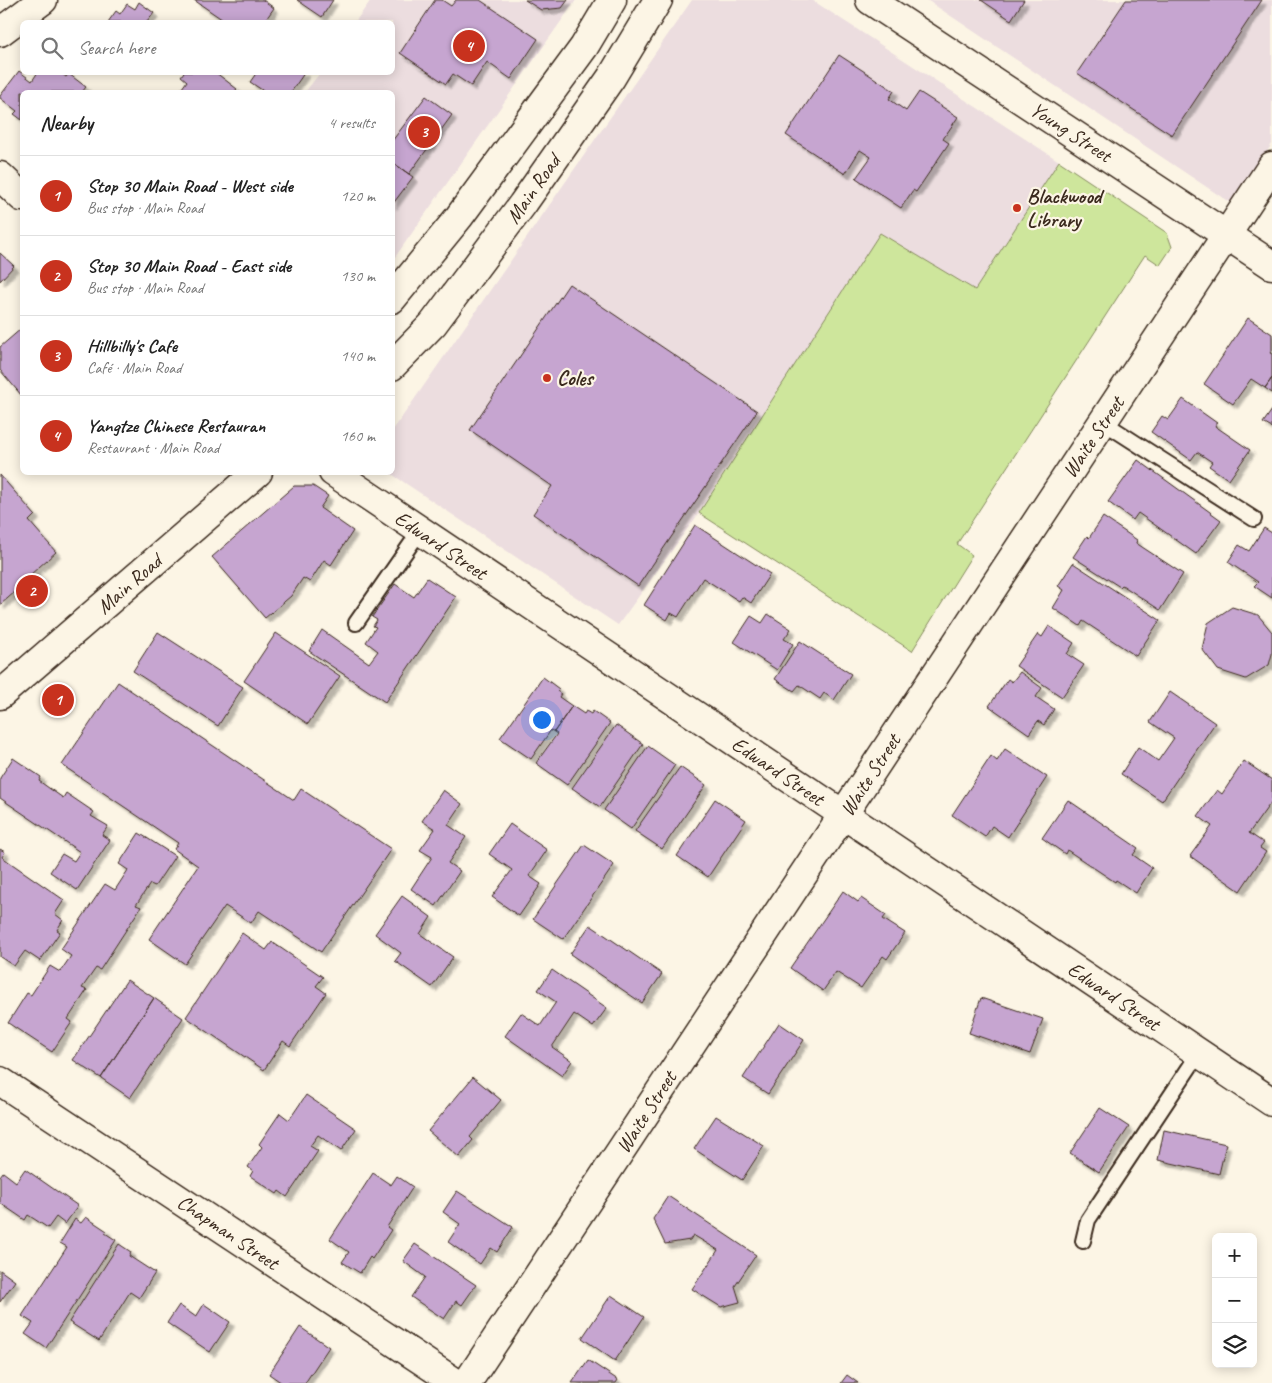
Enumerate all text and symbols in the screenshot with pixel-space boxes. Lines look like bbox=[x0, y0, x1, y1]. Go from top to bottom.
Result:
search box bbox=[20, 20, 395, 75]
pin: 4 bbox=[453, 27, 485, 65]
icon: search bbox=[38, 34, 66, 62]
text: Search here bbox=[78, 36, 155, 60]
street label: Young Street bbox=[1025, 96, 1118, 169]
text: Nearby bbox=[40, 110, 93, 136]
text: 4 results bbox=[328, 113, 375, 133]
pin: 3 bbox=[408, 113, 440, 151]
street label: Main Road bbox=[500, 147, 568, 228]
text: Stop 30 Main Road - West side bbox=[87, 174, 293, 198]
place label: Blackwood Library bbox=[1027, 183, 1105, 233]
text: 1 bbox=[52, 186, 60, 206]
text: 120 m bbox=[341, 186, 375, 206]
text: Bus stop · Main Road bbox=[87, 198, 203, 218]
marker: Blackwood Library bbox=[1011, 202, 1023, 214]
text: Stop 30 Main Road - East side bbox=[87, 254, 291, 278]
text: 2 bbox=[52, 266, 60, 286]
text: 130 m bbox=[341, 266, 375, 286]
text: Bus stop · Main Road bbox=[87, 278, 203, 298]
text: Hillbilly's Cafe bbox=[87, 334, 177, 358]
text: 3 bbox=[52, 346, 60, 366]
text: 140 m bbox=[341, 346, 375, 366]
text: Café · Main Road bbox=[87, 358, 182, 378]
place label: Coles bbox=[557, 365, 595, 391]
marker: Coles bbox=[541, 372, 553, 384]
street label: Waite Street bbox=[1056, 390, 1131, 483]
text: Yangtze Chinese Restauran bbox=[87, 414, 265, 438]
text: 4 bbox=[52, 426, 60, 446]
text: 160 m bbox=[341, 426, 375, 446]
text: Restaurant · Main Road bbox=[87, 438, 219, 458]
street label: Edward Street bbox=[390, 505, 494, 586]
street label: Main Road bbox=[91, 546, 170, 619]
pin: 2 bbox=[16, 572, 48, 610]
pin: 1 bbox=[42, 681, 74, 719]
your location bbox=[529, 707, 555, 733]
street label: Waite Street bbox=[834, 727, 907, 821]
street label: Edward Street bbox=[727, 731, 831, 812]
street label: Edward Street bbox=[1063, 956, 1167, 1037]
street label: Waite Street bbox=[610, 1064, 683, 1158]
street label: Chapman Street bbox=[172, 1189, 285, 1277]
map controls bbox=[1212, 1233, 1257, 1368]
button: + bbox=[1212, 1233, 1257, 1278]
button: − bbox=[1212, 1278, 1257, 1323]
button: layers bbox=[1212, 1323, 1257, 1368]

